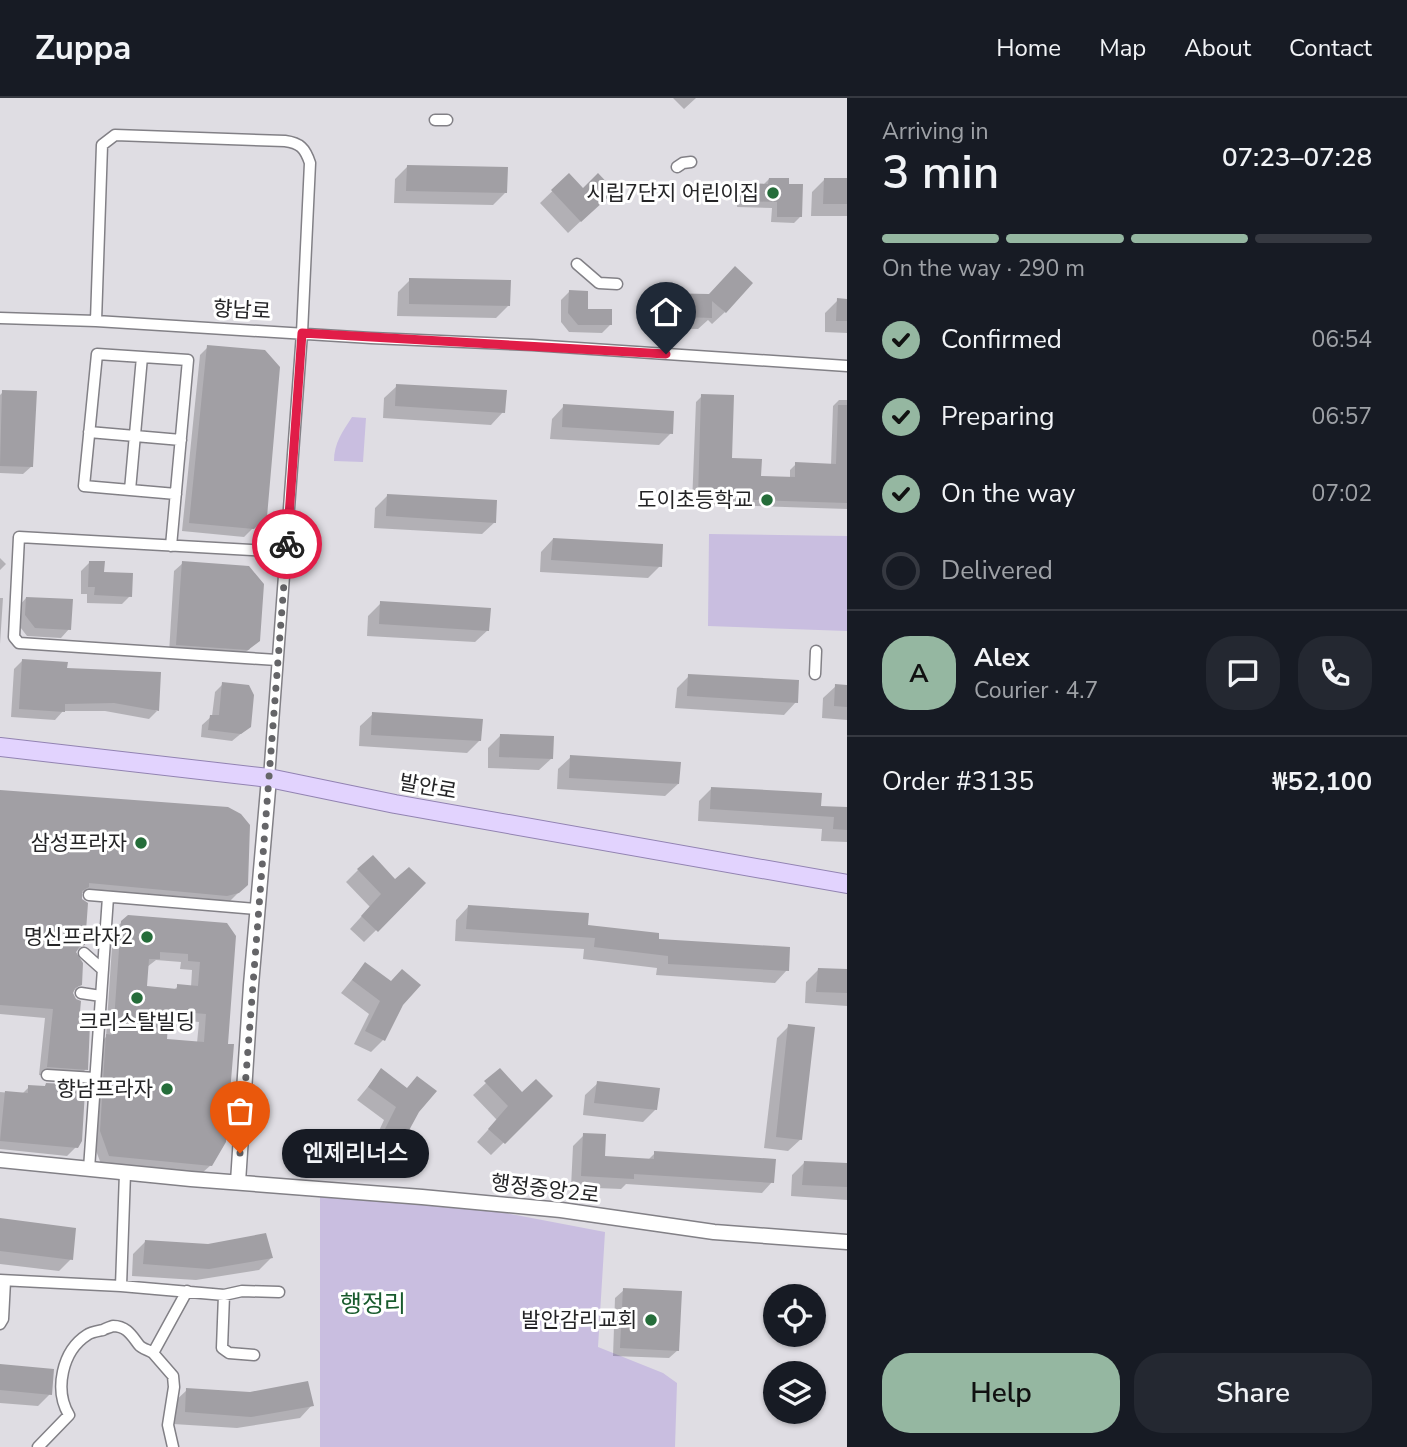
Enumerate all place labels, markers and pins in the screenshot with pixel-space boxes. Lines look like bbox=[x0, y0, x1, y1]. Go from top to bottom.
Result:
place label: 시립7단지 어린이집 bbox=[586, 179, 759, 207]
marker: 시립7단지 어린이집 bbox=[765, 185, 781, 201]
pin bbox=[636, 282, 696, 354]
place label: 도이초등학교 bbox=[637, 486, 753, 514]
marker: 도이초등학교 bbox=[759, 492, 775, 508]
place label: 삼성프라자 bbox=[30, 829, 127, 857]
marker: 삼성프라자 bbox=[133, 835, 149, 851]
place label: 명신프라자2 bbox=[24, 923, 133, 951]
marker: 명신프라자2 bbox=[139, 929, 155, 945]
marker: 크리스탈빌딩 bbox=[129, 990, 145, 1006]
place label: 크리스탈빌딩 bbox=[79, 1008, 195, 1036]
place label: 향남프라자 bbox=[56, 1075, 153, 1103]
marker: 향남프라자 bbox=[159, 1081, 175, 1097]
pin bbox=[210, 1081, 270, 1153]
callout: 엔제리너스 bbox=[282, 1128, 429, 1178]
place label: 발안감리교회 bbox=[521, 1306, 637, 1334]
marker: 발안감리교회 bbox=[643, 1312, 659, 1328]

